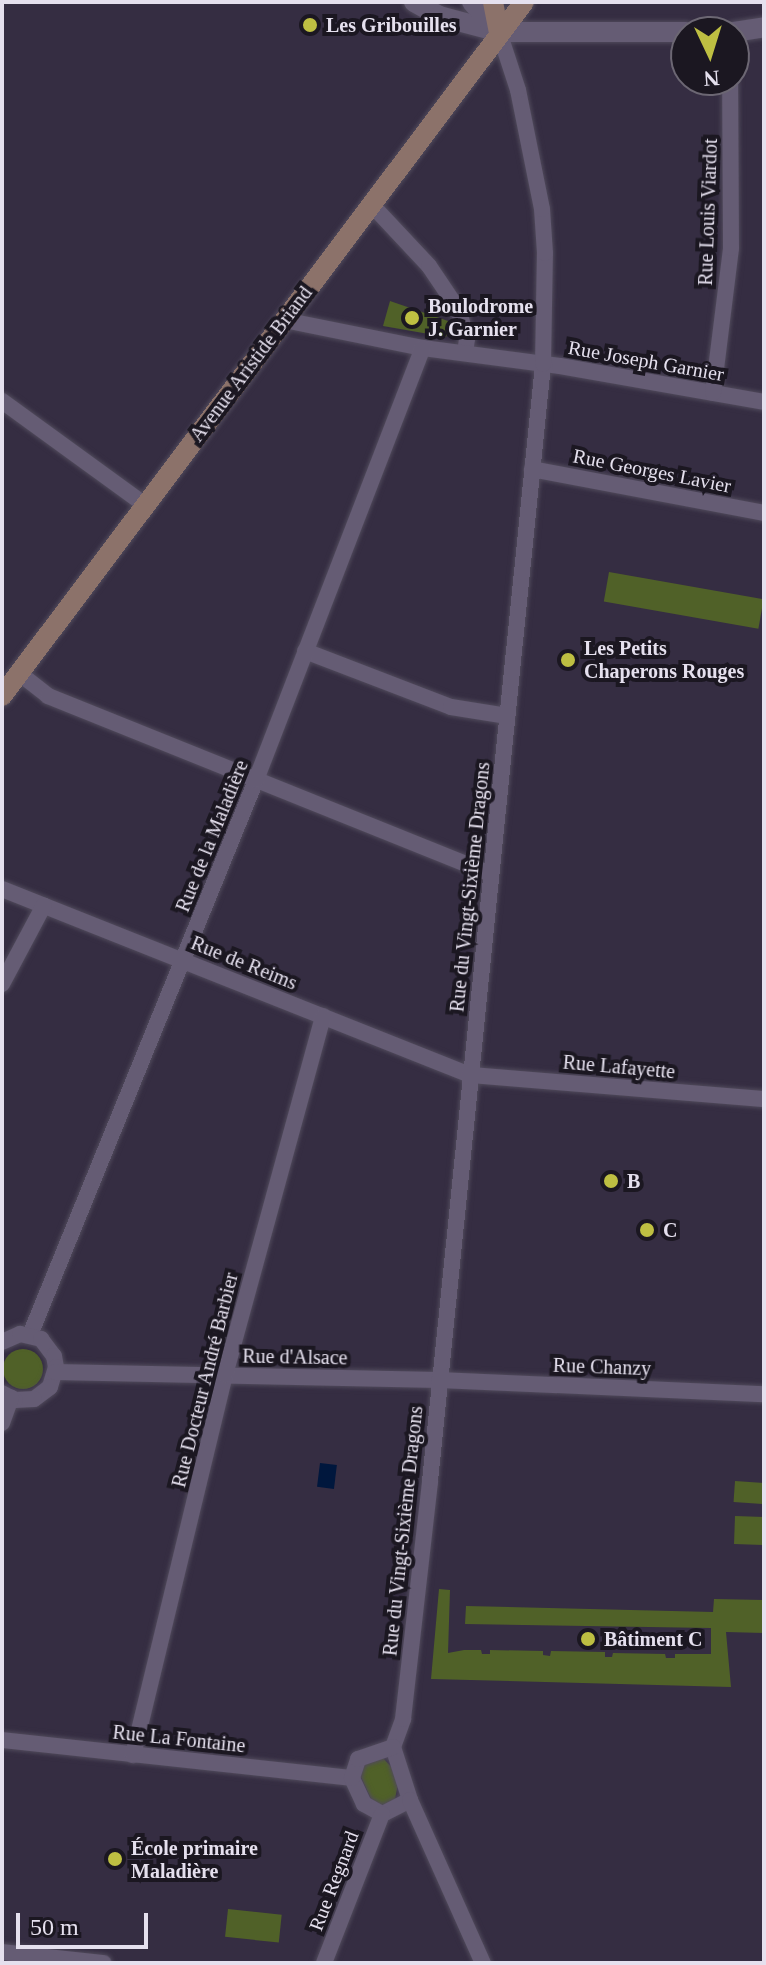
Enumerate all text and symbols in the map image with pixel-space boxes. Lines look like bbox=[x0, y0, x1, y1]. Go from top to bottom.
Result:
place label: Les Gribouilles bbox=[326, 13, 457, 37]
marker: Les Gribouilles bbox=[301, 16, 319, 34]
north arrow bbox=[670, 16, 750, 96]
text: N bbox=[703, 65, 720, 91]
street label: Rue Louis Viardot bbox=[693, 138, 723, 286]
street label: Avenue Aristide Briand bbox=[184, 281, 318, 447]
place label: Boulodrome J. Garnier bbox=[428, 294, 533, 341]
marker: Boulodrome J. Garnier bbox=[403, 309, 421, 327]
street label: Rue Joseph Garnier bbox=[566, 335, 726, 387]
street label: Rue Georges Lavier bbox=[571, 444, 733, 498]
place label: Les Petits Chaperons Rouges bbox=[584, 636, 744, 683]
marker: Les Petits Chaperons Rouges bbox=[559, 651, 577, 669]
street label: Rue de la Maladière bbox=[171, 757, 253, 915]
street label: Rue du Vingt-Sixième Dragons bbox=[445, 761, 495, 1013]
street label: Rue de Reims bbox=[187, 931, 301, 995]
street label: Rue Lafayette bbox=[562, 1050, 676, 1084]
place label: B bbox=[627, 1169, 640, 1193]
marker: B bbox=[602, 1172, 620, 1190]
place label: C bbox=[663, 1218, 677, 1242]
marker: C bbox=[638, 1221, 656, 1239]
street label: Rue Docteur André Barbier bbox=[167, 1270, 243, 1490]
street label: Rue d'Alsace bbox=[242, 1344, 348, 1370]
street label: Rue Chanzy bbox=[552, 1353, 652, 1381]
street label: Rue du Vingt-Sixième Dragons bbox=[378, 1405, 428, 1657]
place label: Bâtiment C bbox=[604, 1627, 702, 1651]
marker: Bâtiment C bbox=[579, 1630, 597, 1648]
street label: Rue La Fontaine bbox=[111, 1720, 247, 1758]
street label: Rue Regnard bbox=[304, 1828, 364, 1934]
place label: École primaire Maladière bbox=[131, 1836, 258, 1883]
marker: École primaire Maladière bbox=[106, 1850, 124, 1868]
scale bar bbox=[20, 1897, 152, 1947]
text: 50 m bbox=[30, 1914, 79, 1940]

